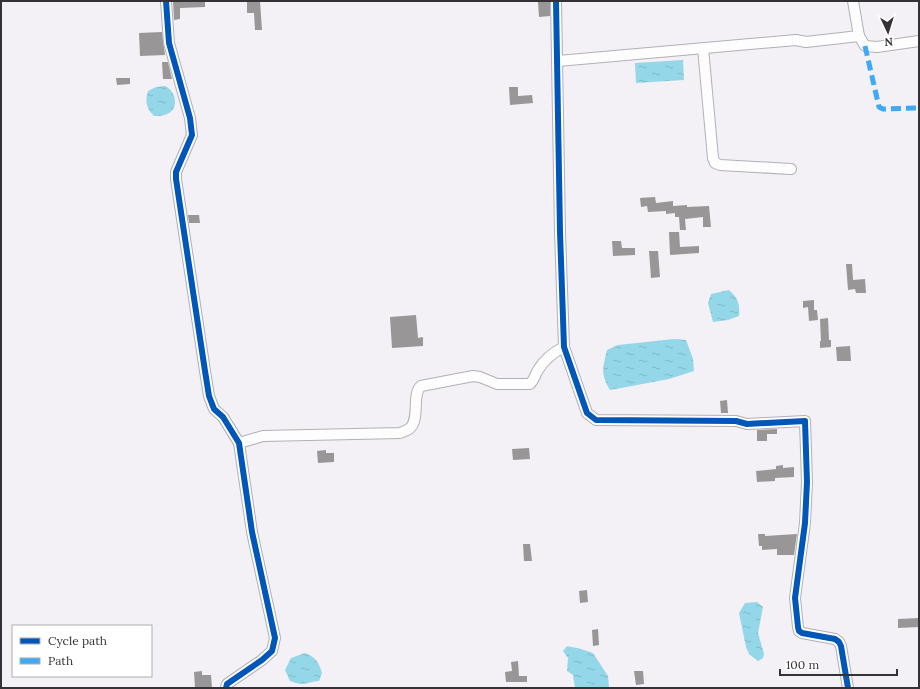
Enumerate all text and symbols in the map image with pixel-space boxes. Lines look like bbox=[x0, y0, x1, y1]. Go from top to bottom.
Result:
north arrow bbox=[868, 12, 908, 52]
text: N bbox=[883, 35, 893, 49]
legend bbox=[12, 625, 152, 677]
text: Cycle path bbox=[48, 633, 107, 648]
scale bar bbox=[780, 651, 897, 677]
text: Path bbox=[48, 653, 73, 668]
text: 100 m bbox=[786, 657, 819, 672]

